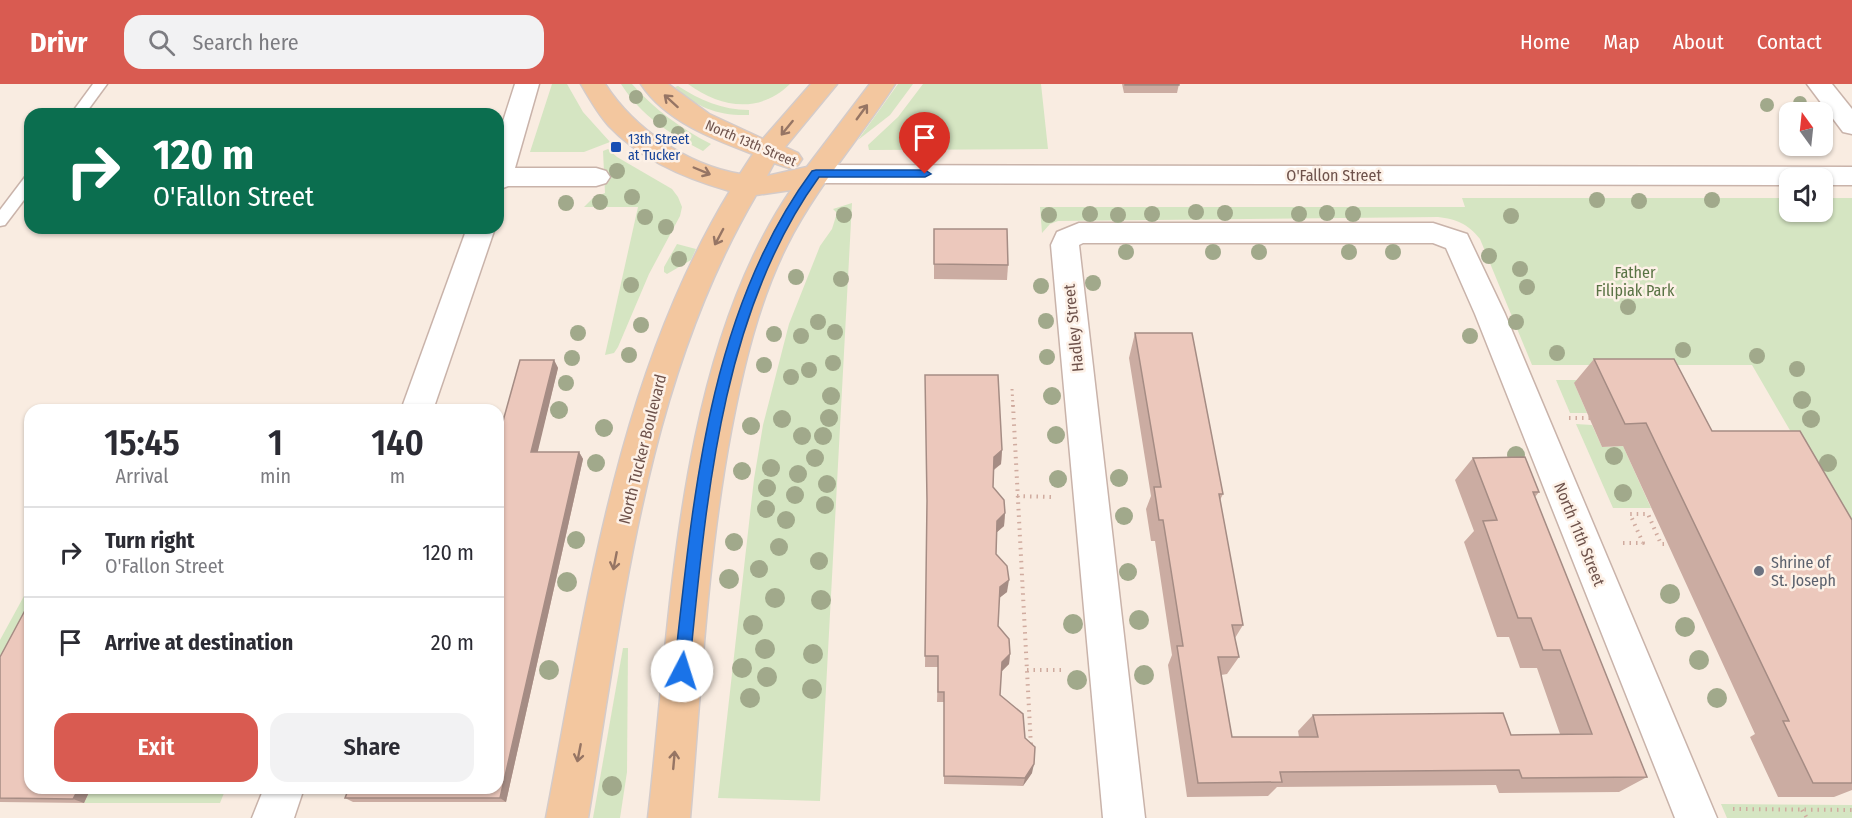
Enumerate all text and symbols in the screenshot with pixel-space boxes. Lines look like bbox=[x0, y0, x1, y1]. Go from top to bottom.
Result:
search box bbox=[124, 15, 544, 69]
text: Drivr bbox=[30, 26, 88, 59]
icon: search bbox=[145, 26, 178, 59]
text: Search here bbox=[193, 29, 299, 56]
text: Home bbox=[1520, 29, 1570, 55]
text: Map bbox=[1603, 29, 1640, 55]
text: About bbox=[1673, 29, 1724, 55]
text: Contact bbox=[1757, 29, 1822, 55]
one-way arrow bbox=[664, 94, 679, 108]
north arrow bbox=[1779, 102, 1833, 156]
map controls bbox=[1779, 102, 1833, 222]
one-way arrow bbox=[856, 104, 868, 120]
pin bbox=[899, 112, 950, 174]
street label: North 13th Street bbox=[703, 117, 799, 170]
one-way arrow bbox=[780, 120, 793, 136]
icon: arrive bbox=[908, 121, 941, 154]
text: 120 m bbox=[153, 130, 254, 180]
place label: 13th Street at Tucker bbox=[628, 131, 690, 164]
icon: right bbox=[54, 132, 132, 210]
marker: 13th Street at Tucker bbox=[609, 140, 623, 154]
one-way arrow bbox=[692, 166, 711, 177]
street label: O'Fallon Street bbox=[1286, 166, 1382, 185]
button: sound bbox=[1779, 168, 1833, 222]
text: O'Fallon Street bbox=[153, 181, 314, 213]
one-way arrow bbox=[713, 228, 725, 245]
park label: Father Filipiak Park bbox=[1596, 263, 1675, 300]
street label: Hadley Street bbox=[1059, 282, 1088, 373]
street label: North Tucker Boulevard bbox=[615, 372, 670, 526]
text: 15:45 bbox=[104, 421, 180, 465]
text: 1 bbox=[268, 421, 283, 465]
text: 140 bbox=[371, 421, 424, 465]
text: Arrival bbox=[115, 464, 169, 488]
text: min bbox=[260, 464, 291, 488]
text: m bbox=[390, 464, 405, 488]
street label: North 11th Street bbox=[1550, 480, 1609, 590]
text: Turn right bbox=[105, 527, 194, 554]
icon: right bbox=[54, 536, 87, 569]
text: 120 m bbox=[422, 539, 474, 566]
one-way arrow bbox=[609, 551, 620, 570]
place label: Shrine of St. Joseph bbox=[1771, 553, 1836, 590]
text: O'Fallon Street bbox=[105, 554, 224, 578]
marker: Shrine of St. Joseph bbox=[1752, 564, 1766, 578]
icon: arrive bbox=[54, 626, 87, 659]
text: Arrive at destination bbox=[105, 629, 293, 656]
text: 20 m bbox=[431, 629, 474, 656]
position arrow bbox=[650, 639, 714, 703]
button: Exit bbox=[54, 713, 258, 782]
button: Share bbox=[270, 713, 474, 782]
one-way arrow bbox=[573, 742, 584, 762]
one-way arrow bbox=[669, 750, 680, 770]

